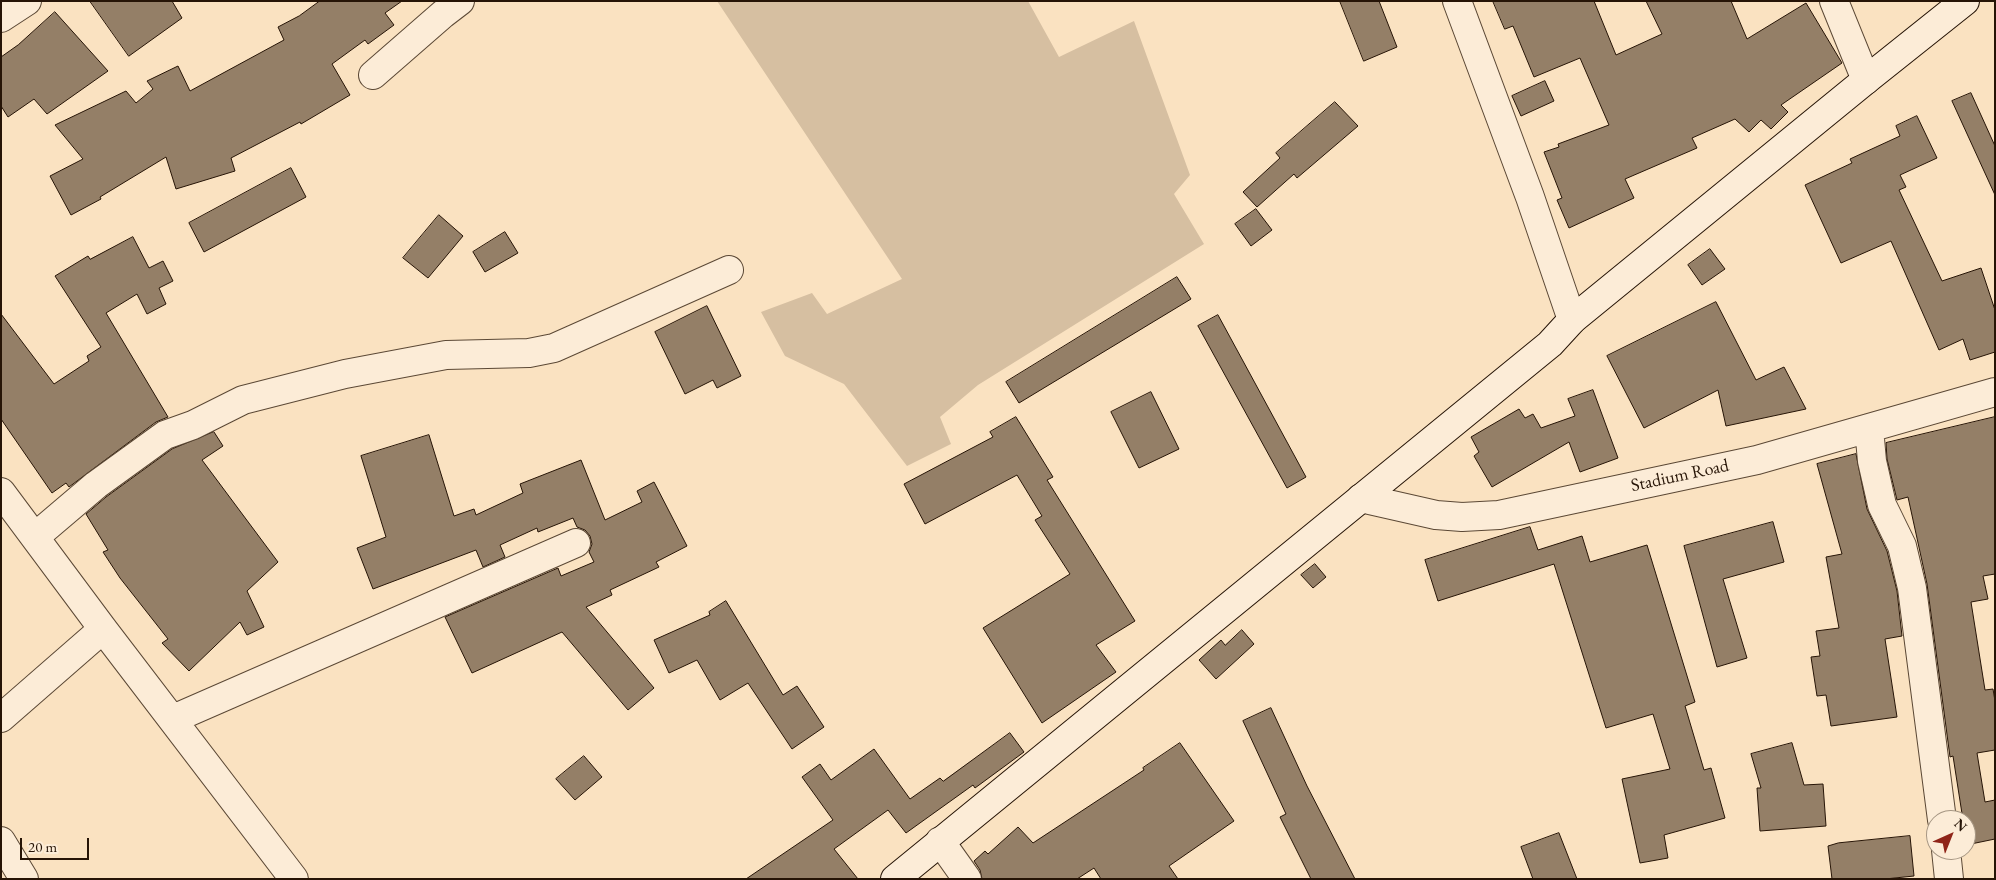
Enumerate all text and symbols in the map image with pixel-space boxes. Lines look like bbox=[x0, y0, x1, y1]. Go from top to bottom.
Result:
street label: Stadium Road bbox=[1629, 455, 1731, 497]
north arrow bbox=[1926, 810, 1976, 860]
text: N bbox=[1950, 815, 1971, 835]
scale bar bbox=[22, 828, 91, 860]
text: 20 m bbox=[28, 837, 57, 856]

